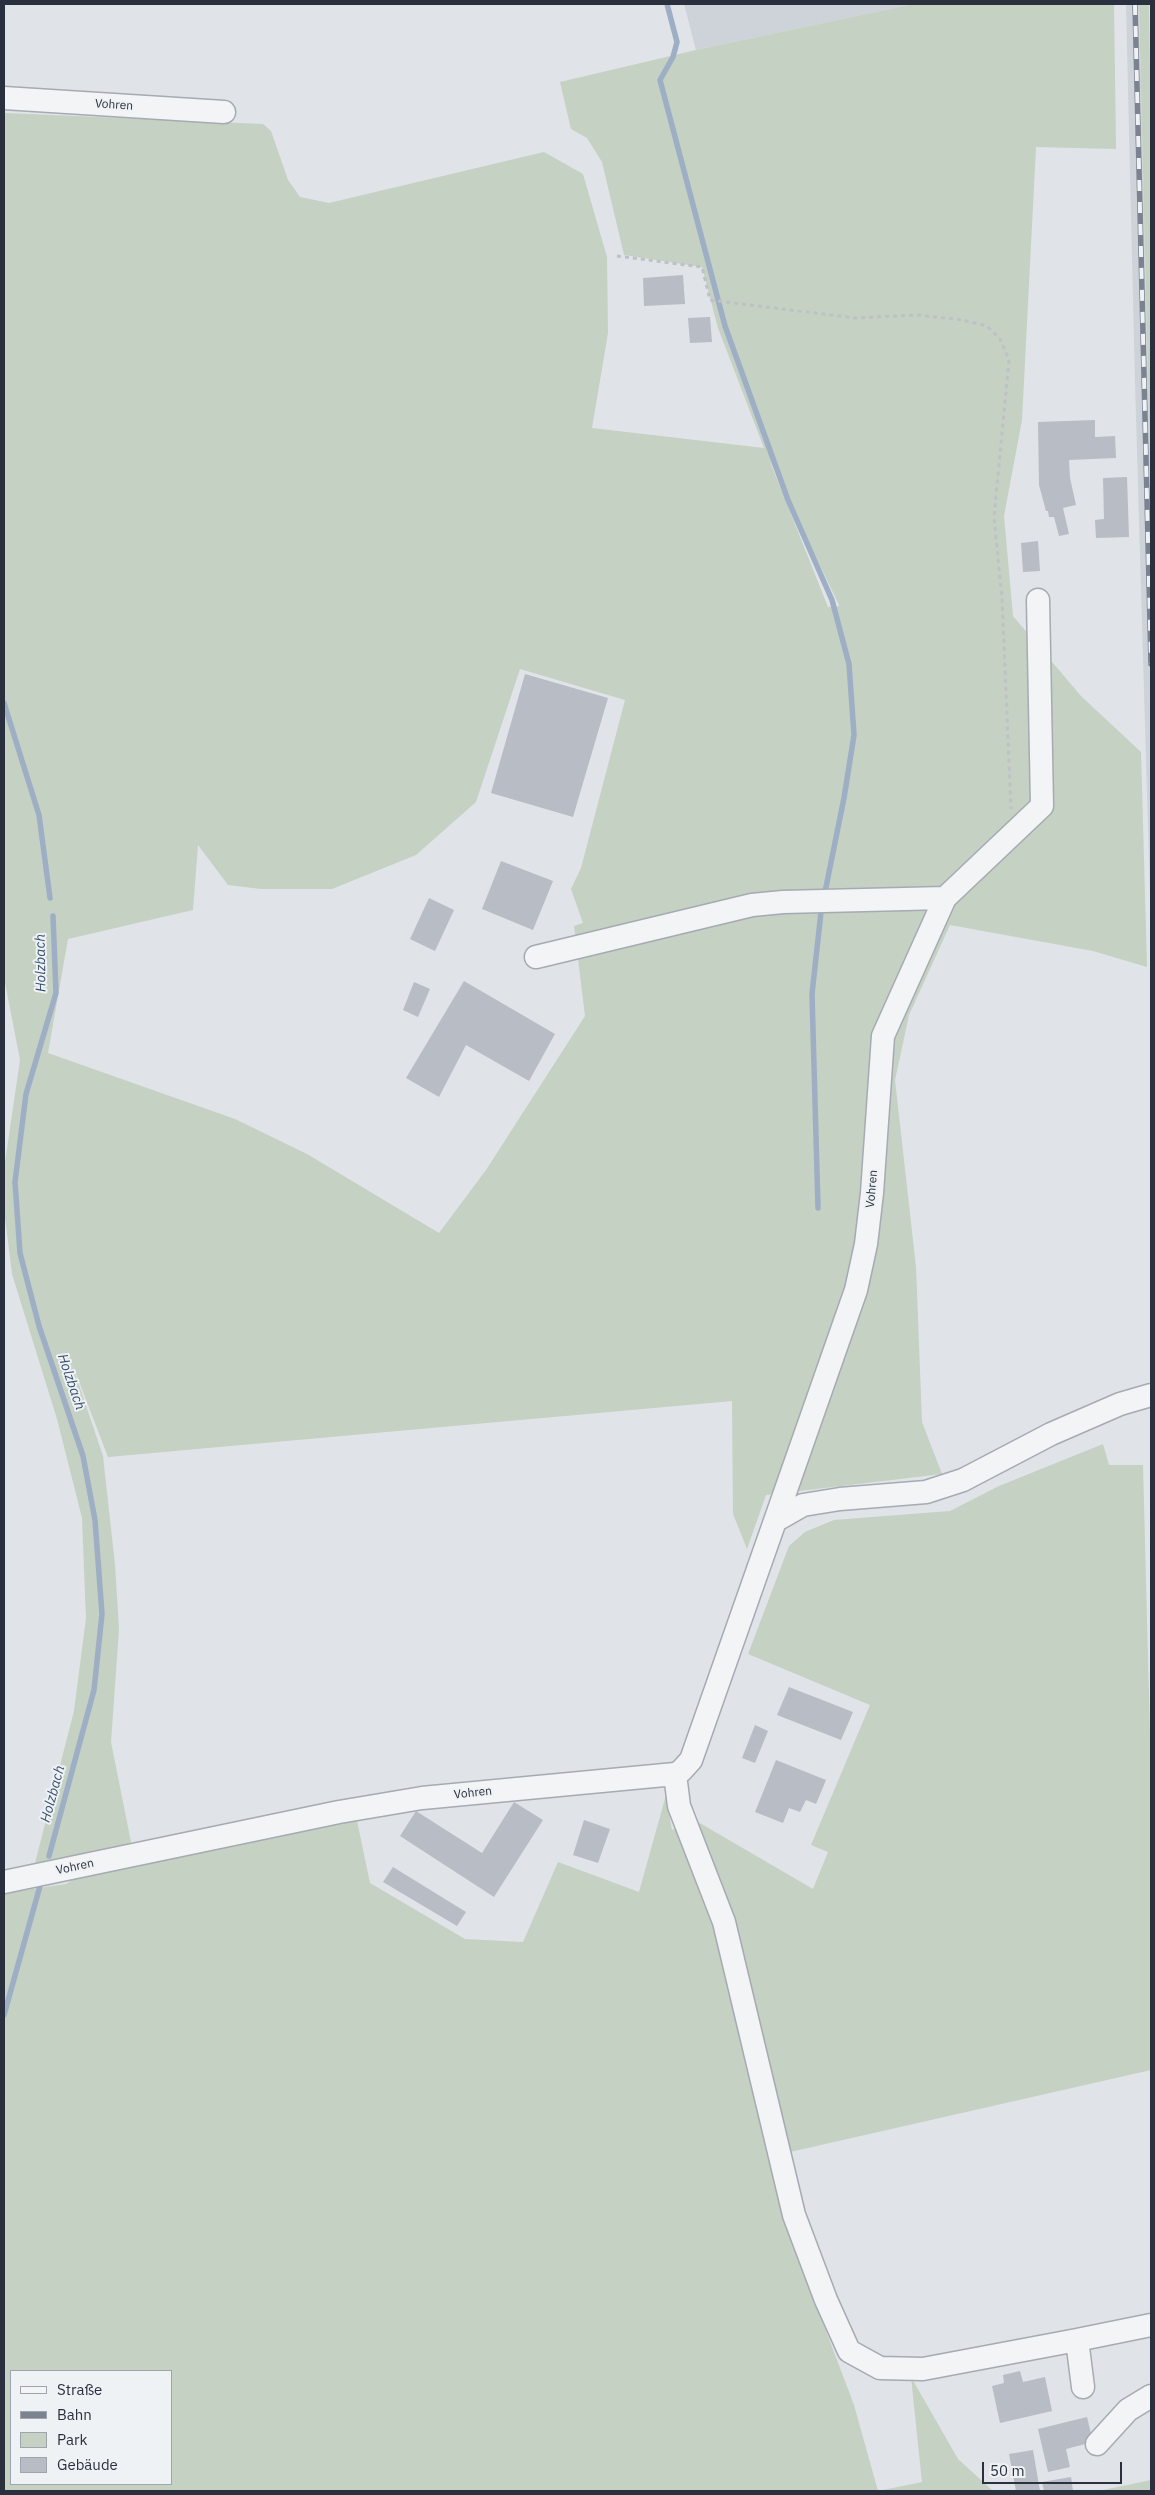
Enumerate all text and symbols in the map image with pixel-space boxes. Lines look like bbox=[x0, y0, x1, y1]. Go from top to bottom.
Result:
street label: Vohren bbox=[94, 96, 134, 114]
water label: Holzbach bbox=[32, 934, 50, 992]
street label: Vohren bbox=[863, 1169, 881, 1209]
water label: Holzbach bbox=[54, 1352, 88, 1412]
water label: Holzbach bbox=[37, 1764, 69, 1824]
street label: Vohren bbox=[453, 1784, 493, 1802]
street label: Vohren bbox=[55, 1856, 95, 1878]
legend bbox=[10, 2370, 172, 2485]
text: Straße bbox=[57, 2380, 102, 2399]
text: Bahn bbox=[57, 2405, 92, 2424]
text: Park bbox=[57, 2430, 87, 2449]
scale bar bbox=[985, 2452, 1125, 2484]
text: Gebäude bbox=[57, 2455, 118, 2474]
text: 50 m bbox=[990, 2461, 1025, 2480]

